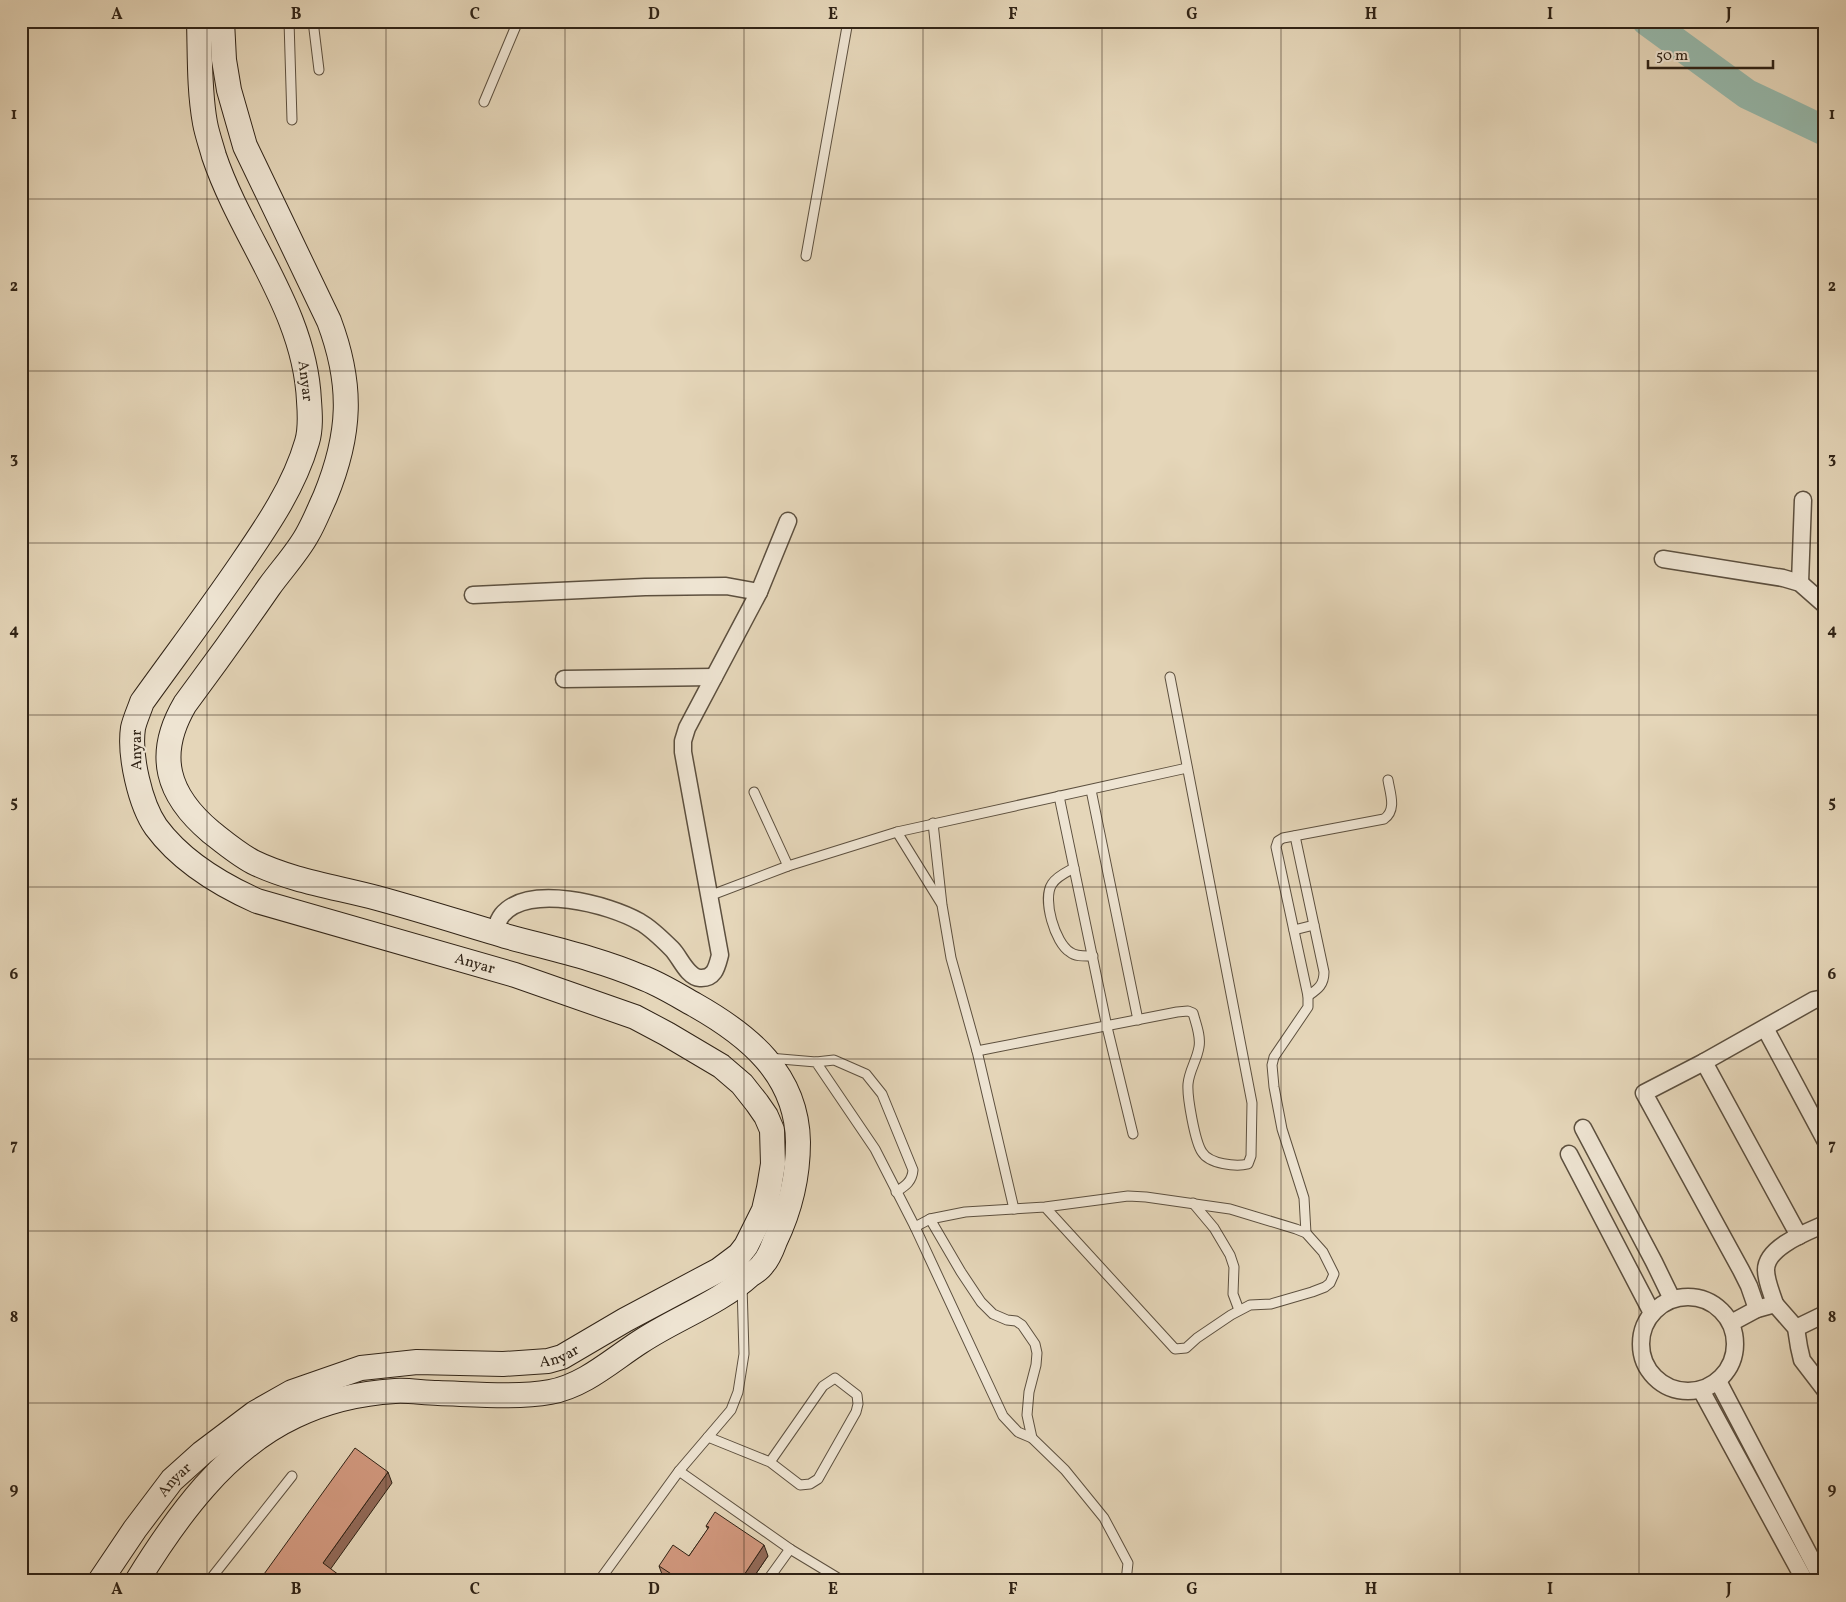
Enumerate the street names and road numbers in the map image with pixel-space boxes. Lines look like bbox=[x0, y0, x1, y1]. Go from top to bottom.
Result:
street label: Anyar bbox=[292, 360, 317, 403]
street label: Anyar bbox=[127, 729, 148, 771]
street label: Anyar bbox=[452, 949, 497, 980]
street label: Anyar bbox=[539, 1340, 584, 1374]
street label: Anyar bbox=[154, 1458, 197, 1502]

